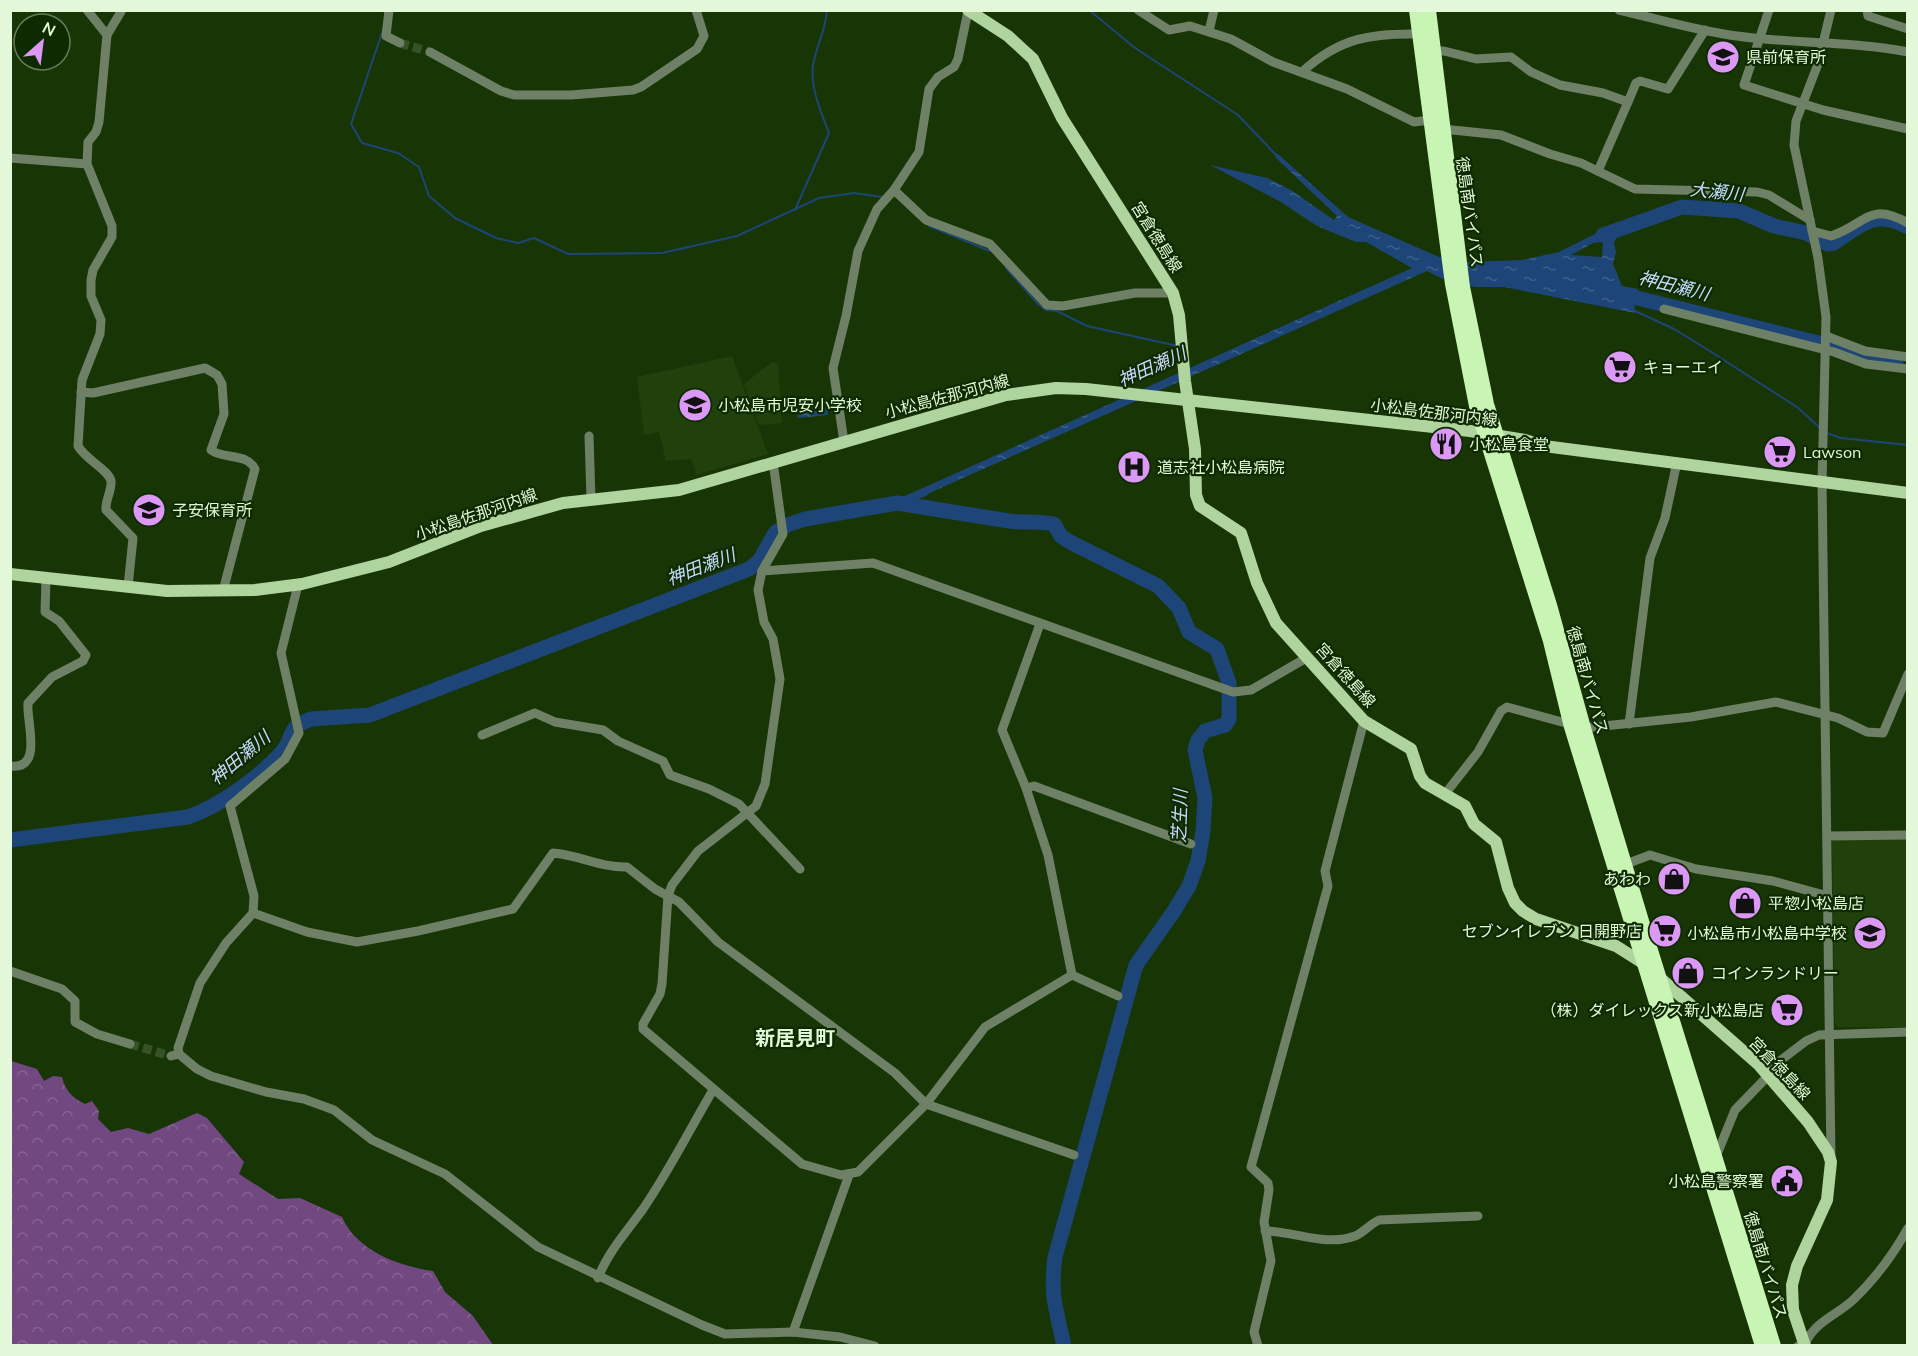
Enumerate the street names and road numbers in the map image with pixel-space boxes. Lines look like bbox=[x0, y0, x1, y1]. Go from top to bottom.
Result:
street label: 徳島南バイパス bbox=[1452, 155, 1488, 269]
street label: 宮倉徳島線 bbox=[1127, 198, 1187, 276]
street label: 小松島佐那河内線 bbox=[883, 370, 1011, 422]
street label: 小松島佐那河内線 bbox=[1369, 394, 1499, 430]
street label: 小松島佐那河内線 bbox=[412, 484, 540, 544]
street label: 徳島南バイパス bbox=[1563, 624, 1613, 736]
street label: 宮倉徳島線 bbox=[1312, 639, 1380, 711]
street label: 宮倉徳島線 bbox=[1745, 1032, 1815, 1104]
street label: 徳島南バイパス bbox=[1740, 1209, 1792, 1321]

